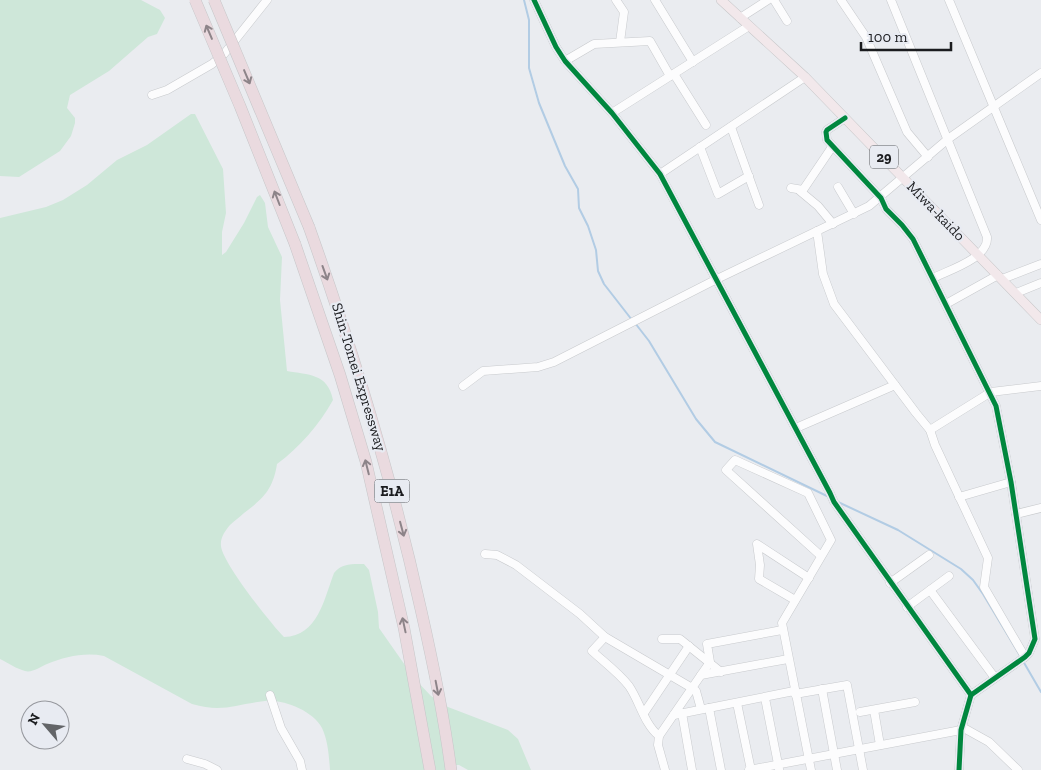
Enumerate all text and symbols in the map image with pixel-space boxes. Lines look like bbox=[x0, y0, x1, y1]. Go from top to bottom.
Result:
scale bar bbox=[861, 20, 951, 52]
one-way arrow bbox=[203, 25, 213, 40]
text: 100 m bbox=[868, 28, 907, 46]
one-way arrow bbox=[243, 69, 253, 84]
road number: 29 bbox=[870, 146, 898, 168]
street label: Miwa-kaido bbox=[903, 177, 969, 245]
one-way arrow bbox=[272, 191, 282, 206]
one-way arrow bbox=[321, 265, 330, 281]
street label: Shin-Tomei Expressway bbox=[328, 301, 390, 454]
one-way arrow bbox=[362, 459, 371, 475]
road number: E1A bbox=[374, 480, 410, 502]
one-way arrow bbox=[398, 521, 408, 537]
one-way arrow bbox=[398, 617, 408, 633]
one-way arrow bbox=[433, 680, 442, 696]
north arrow bbox=[20, 700, 70, 750]
text: N bbox=[24, 710, 44, 728]

